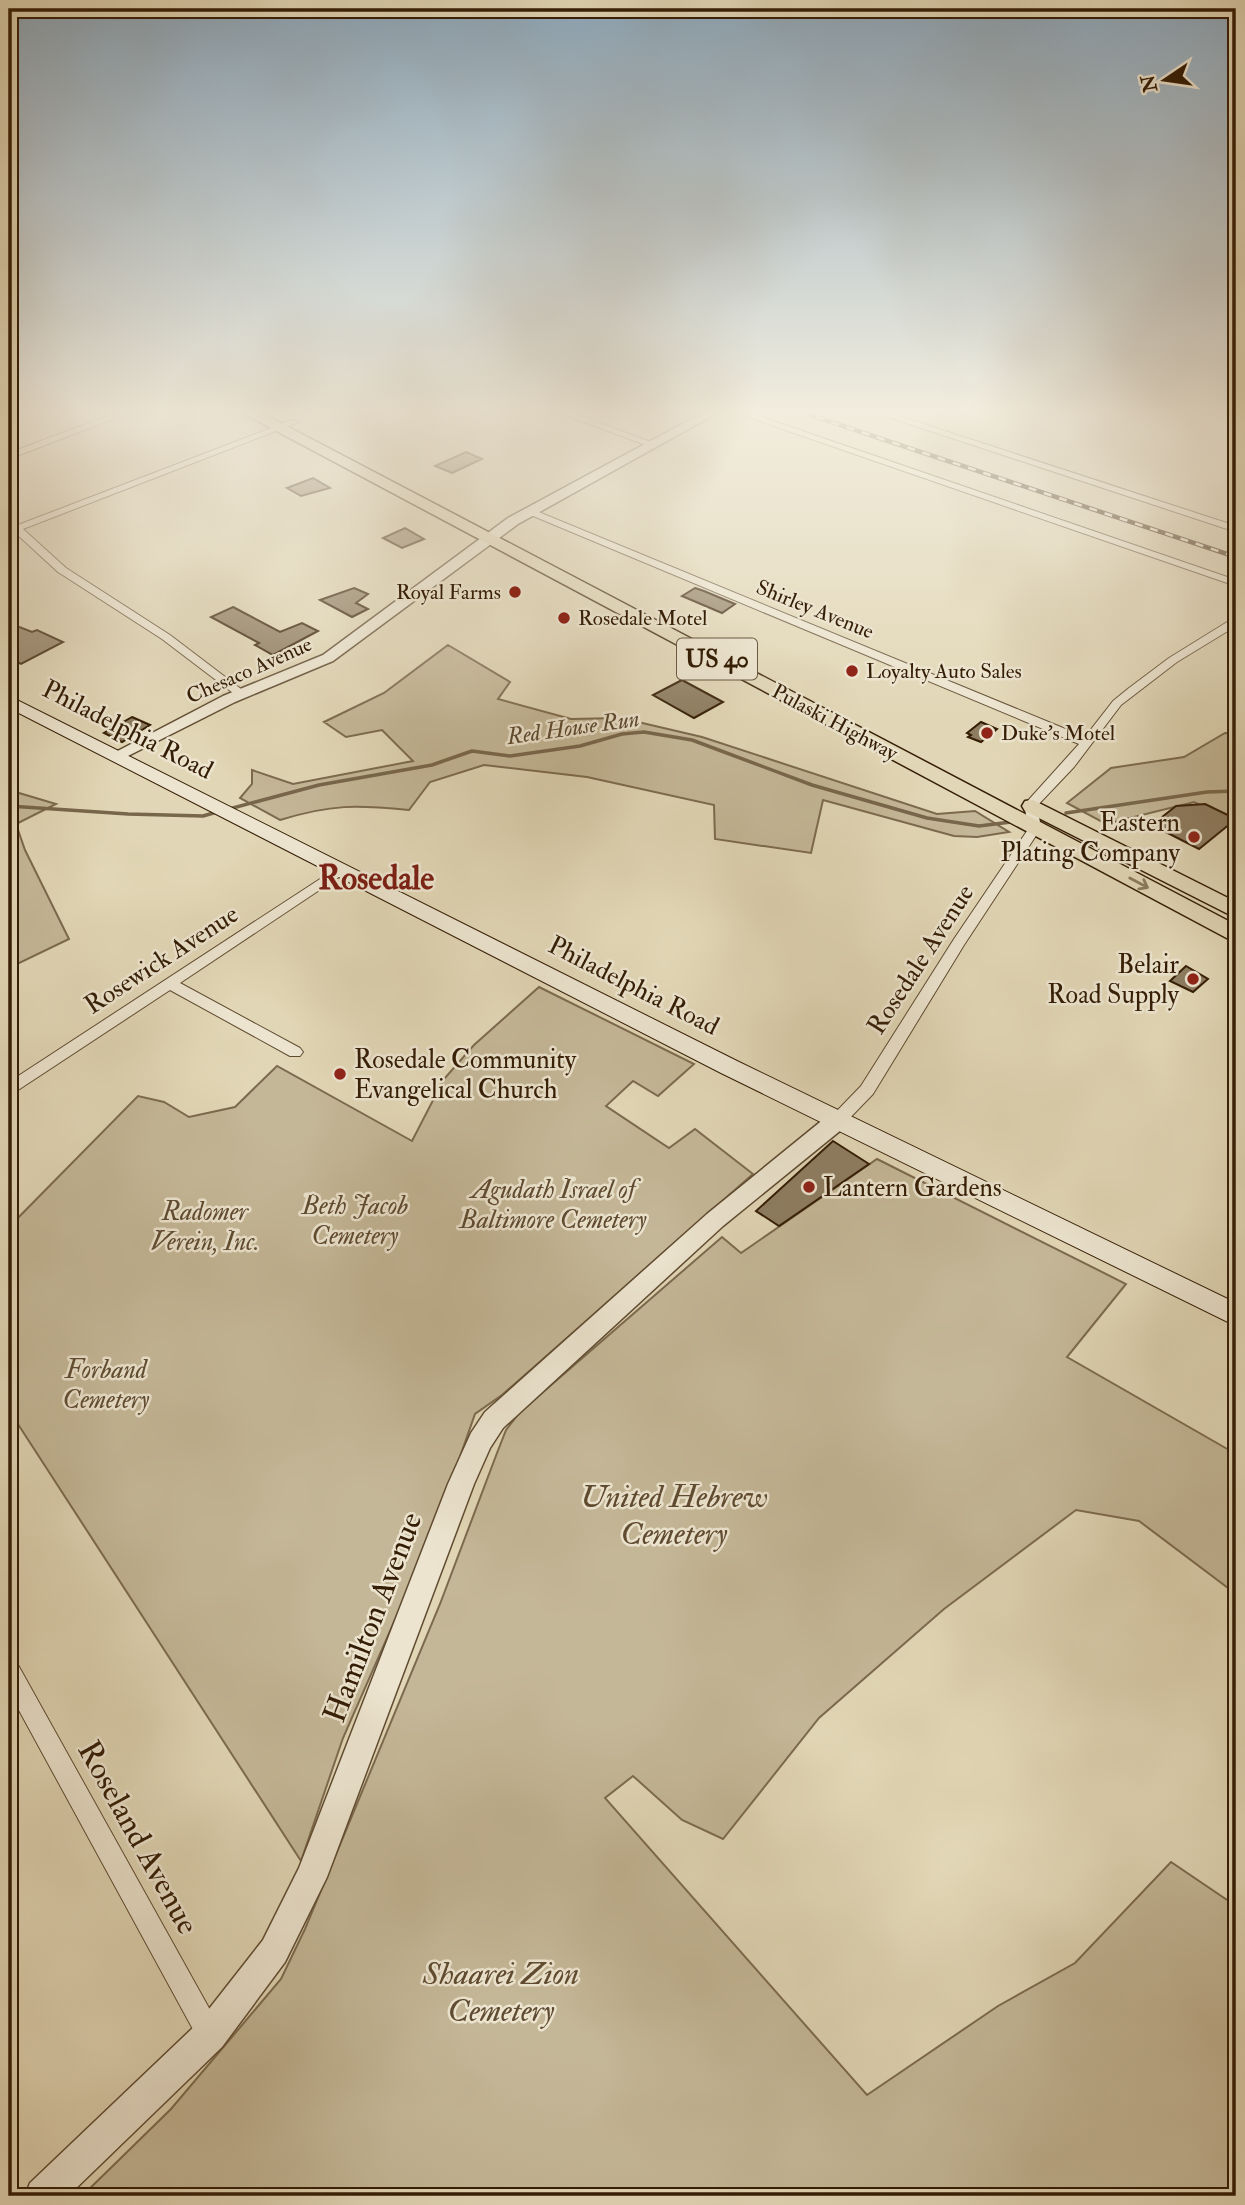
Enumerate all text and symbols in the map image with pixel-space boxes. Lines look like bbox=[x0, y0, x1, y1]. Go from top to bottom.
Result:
north arrow bbox=[1130, 46, 1200, 116]
text: N bbox=[1136, 72, 1163, 96]
street label: Shirley Avenue bbox=[752, 574, 878, 645]
place label: Royal Farms bbox=[396, 579, 501, 606]
marker: Royal Farms bbox=[507, 584, 523, 600]
place label: Rosedale Motel bbox=[578, 605, 708, 632]
marker: Rosedale Motel bbox=[556, 610, 572, 626]
street label: Chesaco Avenue bbox=[182, 631, 316, 710]
road number: US 40 bbox=[677, 638, 757, 680]
place label: Loyalty Auto Sales bbox=[866, 658, 1022, 685]
marker: Loyalty Auto Sales bbox=[844, 663, 860, 679]
street label: Philadelphia Road bbox=[36, 673, 219, 788]
street label: Pulaski Highway bbox=[767, 678, 903, 767]
water label: Red House Run bbox=[504, 704, 641, 751]
place label: Duke’s Motel bbox=[1001, 720, 1116, 747]
marker: Duke’s Motel bbox=[979, 725, 995, 741]
place label: Eastern Plating Company bbox=[1000, 807, 1181, 870]
marker: Eastern Plating Company bbox=[1186, 829, 1202, 845]
district label: Rosedale bbox=[318, 858, 434, 899]
one-way arrow bbox=[1128, 877, 1149, 890]
street label: Rosedale Avenue bbox=[860, 878, 981, 1041]
street label: Rosewick Avenue bbox=[79, 898, 245, 1021]
street label: Philadelphia Road bbox=[542, 929, 725, 1044]
place label: Belair Road Supply bbox=[1047, 949, 1180, 1012]
marker: Belair Road Supply bbox=[1185, 971, 1201, 987]
place label: Rosedale Community Evangelical Church bbox=[354, 1044, 577, 1106]
marker: Rosedale Community Evangelical Church bbox=[332, 1066, 348, 1082]
place label: Lantern Gardens bbox=[823, 1172, 1002, 1204]
park label: Agudath Israel of Baltimore Cemetery bbox=[457, 1174, 647, 1236]
marker: Lantern Gardens bbox=[801, 1179, 817, 1195]
park label: Beth Jacob Cemetery bbox=[300, 1190, 408, 1252]
park label: Radomer Verein, Inc. bbox=[151, 1196, 259, 1258]
park label: Forband Cemetery bbox=[63, 1354, 150, 1416]
park label: United Hebrew Cemetery bbox=[580, 1477, 768, 1554]
street label: Hamilton Avenue bbox=[314, 1506, 431, 1728]
street label: Roseland Avenue bbox=[68, 1734, 208, 1941]
park label: Shaarei Zion Cemetery bbox=[422, 1954, 579, 2031]

